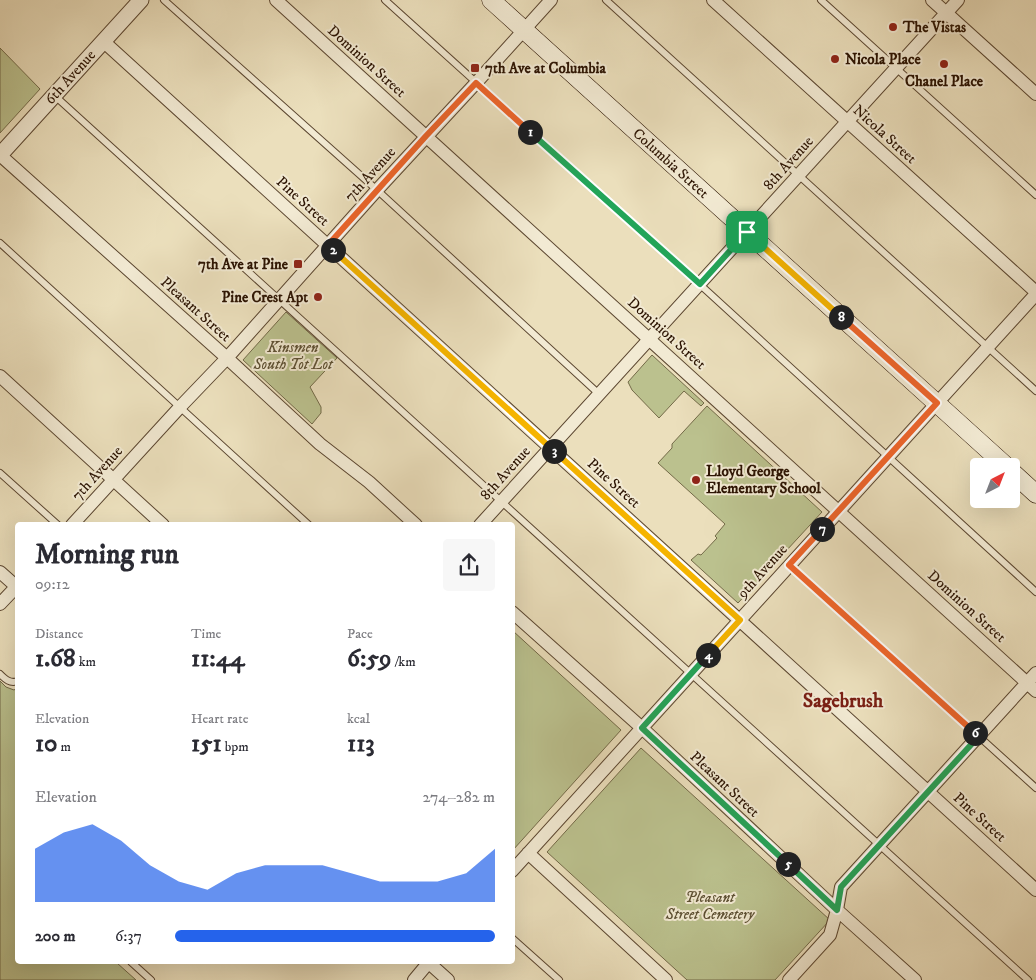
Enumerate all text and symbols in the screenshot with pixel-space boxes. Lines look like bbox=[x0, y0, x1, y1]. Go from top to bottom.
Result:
place label: The Vistas bbox=[902, 18, 966, 37]
street label: Dominion Street bbox=[323, 21, 410, 102]
marker: The Vistas bbox=[887, 21, 899, 33]
street label: 6th Avenue bbox=[41, 46, 100, 109]
place label: Nicola Place bbox=[845, 50, 922, 69]
marker: Nicola Place bbox=[829, 53, 841, 65]
marker: Chanel Place bbox=[938, 58, 950, 70]
place label: 7th Ave at Columbia bbox=[485, 59, 606, 78]
marker: 7th Ave at Columbia bbox=[469, 62, 481, 74]
place label: Chanel Place bbox=[905, 72, 984, 91]
street label: Nicola Street bbox=[849, 101, 921, 168]
pin: 1 bbox=[518, 120, 542, 144]
text: 1 bbox=[528, 123, 533, 141]
street label: Columbia Street bbox=[629, 124, 713, 203]
street label: 8th Avenue bbox=[759, 132, 818, 194]
street label: 7th Avenue bbox=[341, 143, 400, 206]
street label: Pine Street bbox=[272, 172, 333, 230]
pin bbox=[726, 211, 768, 253]
icon: arrive bbox=[733, 218, 761, 246]
pin: 2 bbox=[320, 238, 346, 262]
text: 2 bbox=[330, 241, 337, 259]
place label: 7th Ave at Pine bbox=[198, 255, 289, 274]
marker: 7th Ave at Pine bbox=[292, 258, 304, 270]
street label: Pleasant Street bbox=[156, 273, 235, 346]
place label: Pine Crest Apt bbox=[222, 288, 308, 307]
marker: Pine Crest Apt bbox=[312, 291, 324, 303]
street label: Dominion Street bbox=[623, 293, 710, 374]
pin: 8 bbox=[828, 304, 854, 330]
text: 8 bbox=[838, 308, 845, 326]
park label: Kinsmen South Tot Lot bbox=[252, 338, 334, 374]
pin: 3 bbox=[542, 438, 566, 464]
street label: 7th Avenue bbox=[68, 442, 127, 505]
street label: 8th Avenue bbox=[476, 442, 535, 504]
text: 3 bbox=[552, 442, 557, 460]
street label: Pine Street bbox=[583, 454, 644, 512]
north arrow bbox=[970, 458, 1020, 508]
map controls bbox=[970, 458, 1020, 508]
place label: Lloyd George Elementary School bbox=[706, 462, 821, 498]
marker: Lloyd George Elementary School bbox=[690, 474, 702, 486]
pin: 7 bbox=[810, 516, 834, 542]
text: 7 bbox=[819, 520, 826, 538]
text: Morning run bbox=[35, 537, 179, 572]
button: share bbox=[443, 539, 495, 591]
street label: 9th Avenue bbox=[732, 540, 792, 603]
street label: Dominion Street bbox=[923, 566, 1010, 647]
text: 09:12 bbox=[35, 574, 70, 594]
text: Distance bbox=[35, 625, 83, 643]
text: Time bbox=[191, 625, 221, 643]
text: Pace bbox=[347, 625, 373, 643]
pin: 4 bbox=[696, 642, 720, 668]
text: 1.68 bbox=[35, 643, 76, 674]
text: 11:44 bbox=[191, 643, 245, 674]
text: 6:59 bbox=[347, 643, 391, 674]
text: 4 bbox=[704, 646, 713, 664]
text: km bbox=[76, 653, 96, 671]
text: /km bbox=[391, 653, 416, 671]
district label: Sagebrush bbox=[803, 689, 884, 714]
text: Elevation bbox=[35, 710, 89, 728]
text: Heart rate bbox=[191, 710, 248, 728]
text: kcal bbox=[347, 710, 370, 728]
pin: 6 bbox=[962, 720, 988, 746]
text: 6 bbox=[972, 724, 979, 742]
text: 10 bbox=[35, 728, 58, 759]
text: 151 bbox=[191, 728, 222, 759]
text: 113 bbox=[347, 728, 375, 759]
text: m bbox=[58, 738, 71, 756]
text: bpm bbox=[222, 738, 249, 756]
street label: Pleasant Street bbox=[686, 747, 764, 822]
text: Elevation bbox=[35, 787, 97, 807]
text: 274–282 m bbox=[423, 787, 495, 807]
street label: Pine Street bbox=[949, 788, 1010, 846]
pin: 5 bbox=[776, 852, 800, 876]
text: 5 bbox=[785, 855, 792, 873]
park label: Pleasant Street Cemetery bbox=[665, 888, 755, 924]
text: 200 m bbox=[35, 926, 76, 946]
text: 6:37 bbox=[115, 926, 142, 946]

